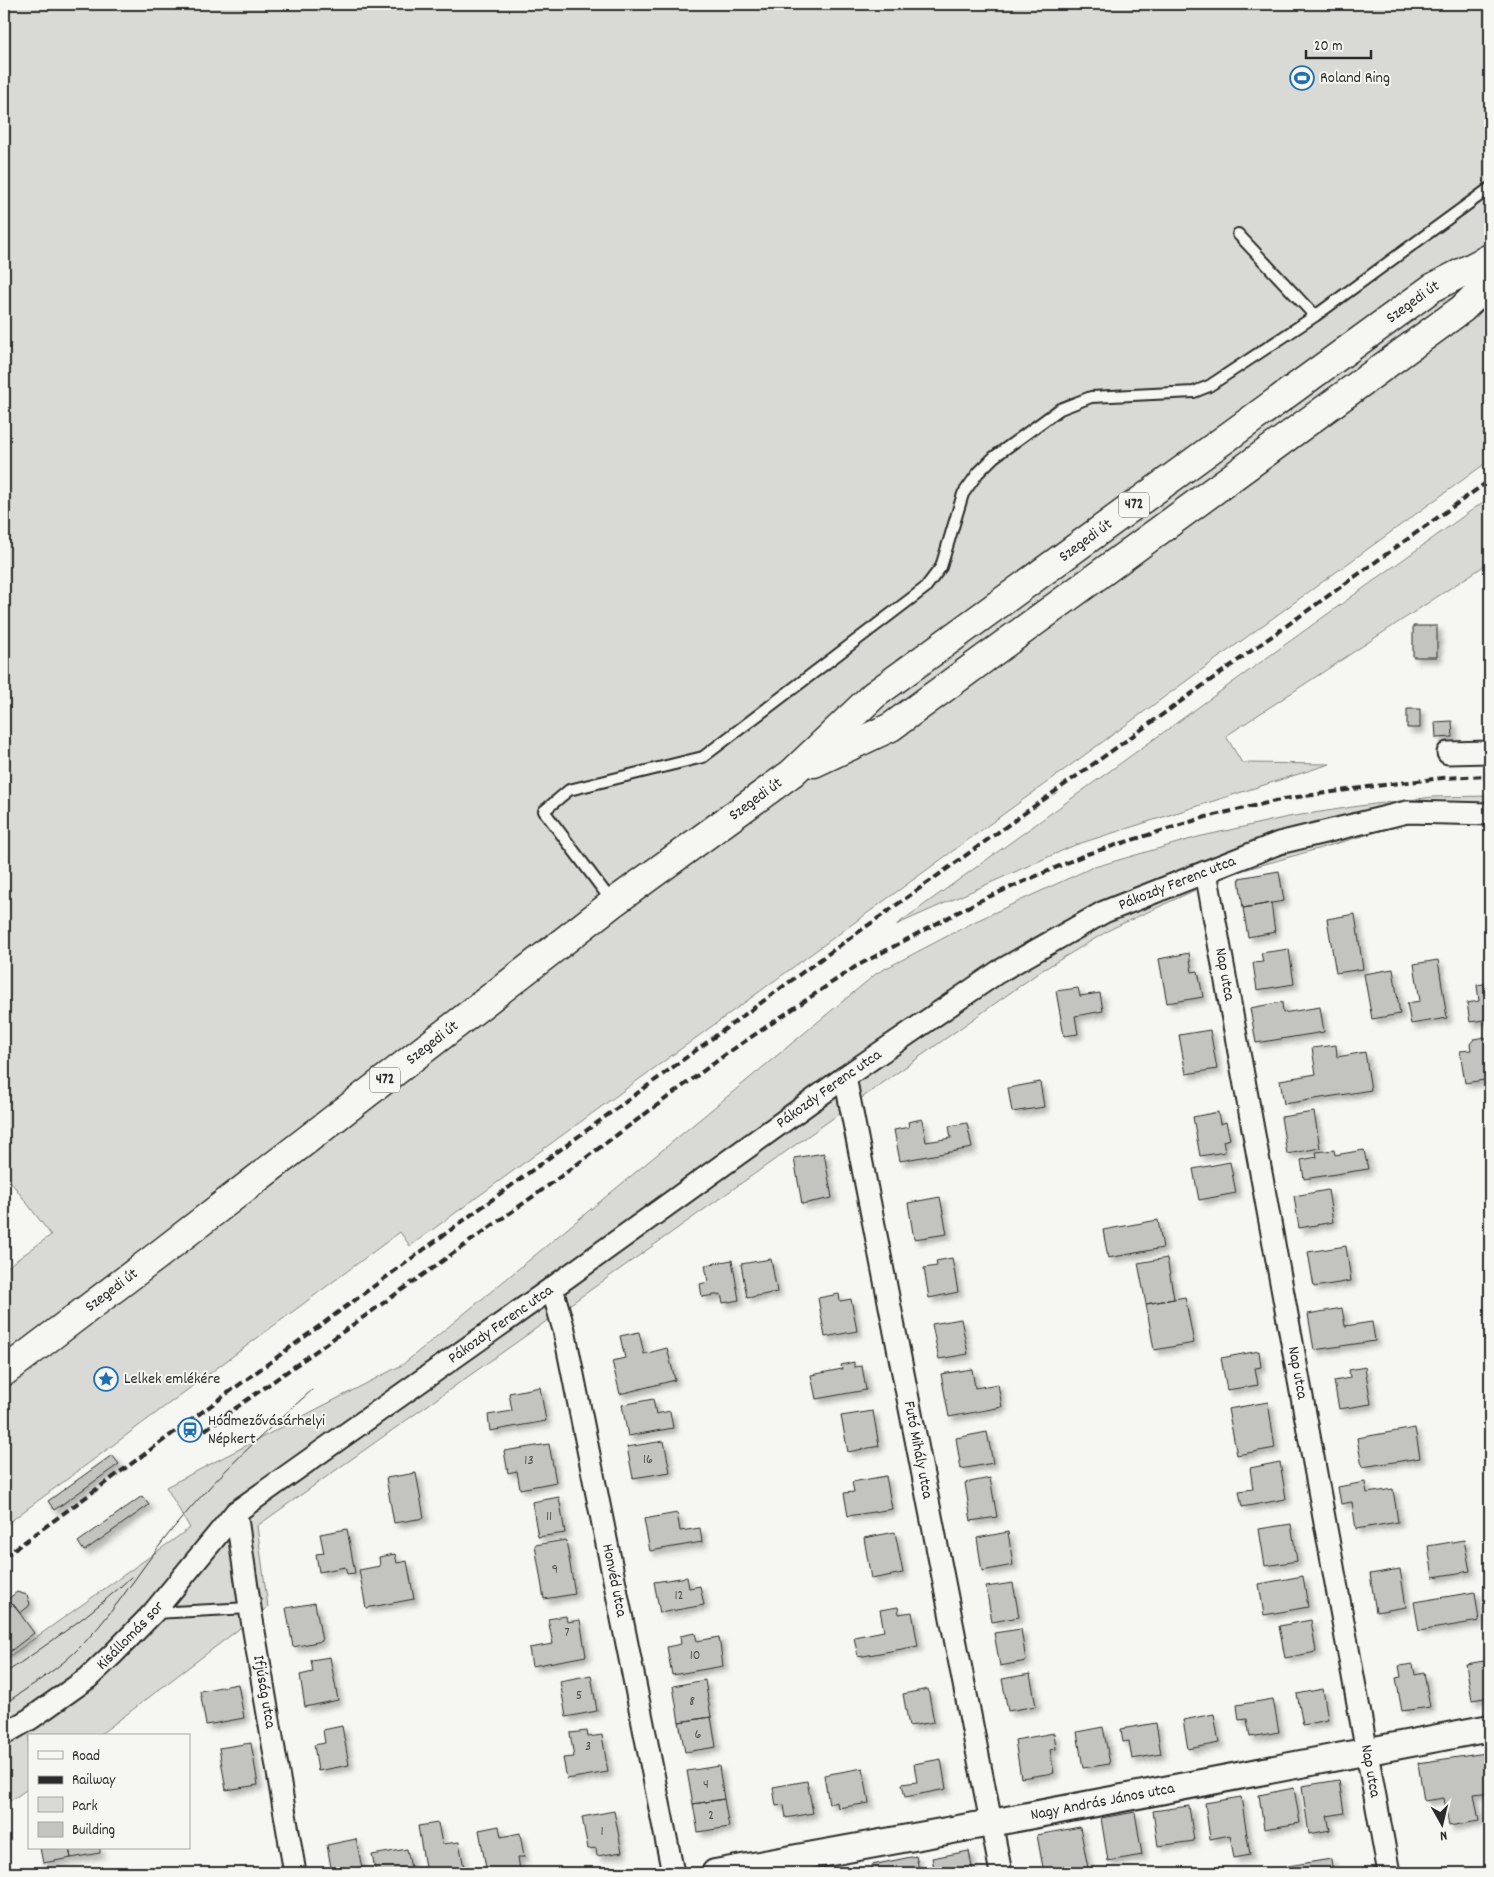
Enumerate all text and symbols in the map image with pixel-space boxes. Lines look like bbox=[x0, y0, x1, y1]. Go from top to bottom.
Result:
scale bar bbox=[1306, 28, 1372, 60]
text: 20 m bbox=[1314, 36, 1342, 58]
sports icon: Roland Ring bbox=[1289, 65, 1315, 91]
place label: Roland Ring bbox=[1320, 67, 1390, 90]
street label: Szegedi út bbox=[1381, 275, 1443, 329]
road number: 472 bbox=[1119, 492, 1149, 518]
street label: Szegedi út bbox=[1054, 513, 1117, 568]
street label: Szegedi út bbox=[724, 772, 787, 827]
street label: Pákozdy Ferenc utca bbox=[1115, 850, 1239, 917]
street label: Nap utca bbox=[1209, 946, 1241, 1003]
street label: Szegedi út bbox=[401, 1015, 463, 1071]
street label: Pákozdy Ferenc utca bbox=[772, 1044, 887, 1134]
road number: 472 bbox=[370, 1068, 400, 1092]
street label: Szegedi út bbox=[80, 1263, 143, 1318]
street label: Pákozdy Ferenc utca bbox=[443, 1279, 558, 1370]
street label: Nap utca bbox=[1281, 1344, 1314, 1401]
place icon: Lelkek emlékére bbox=[93, 1366, 119, 1392]
place label: Lelkek emlékére bbox=[124, 1368, 220, 1391]
street label: Futó Mihály utca bbox=[897, 1399, 939, 1501]
place label: Hódmezővásárhelyi Népkert bbox=[208, 1410, 325, 1451]
station icon: Hódmezővásárhelyi Népkert bbox=[177, 1417, 203, 1443]
house number: 16 bbox=[643, 1450, 653, 1470]
house number: 13 bbox=[524, 1451, 534, 1471]
house number: 11 bbox=[546, 1507, 552, 1527]
street label: Honvéd utca bbox=[596, 1542, 633, 1619]
house number: 9 bbox=[552, 1560, 558, 1580]
house number: 12 bbox=[674, 1586, 684, 1606]
street label: Kisállomás sor bbox=[91, 1596, 170, 1676]
house number: 7 bbox=[564, 1623, 570, 1643]
house number: 10 bbox=[690, 1646, 700, 1666]
street label: Ifjúság utca bbox=[247, 1653, 282, 1731]
house number: 5 bbox=[576, 1686, 582, 1706]
house number: 8 bbox=[689, 1692, 695, 1712]
house number: 6 bbox=[695, 1725, 702, 1745]
legend bbox=[28, 1734, 190, 1850]
house number: 3 bbox=[585, 1737, 591, 1757]
street label: Nap utca bbox=[1354, 1743, 1387, 1800]
text: Road bbox=[72, 1746, 100, 1768]
text: Railway bbox=[72, 1770, 116, 1792]
house number: 4 bbox=[703, 1775, 709, 1795]
street label: Nagy András János utca bbox=[1029, 1777, 1177, 1827]
text: Park bbox=[72, 1796, 98, 1818]
north arrow bbox=[1416, 1800, 1466, 1850]
house number: 2 bbox=[708, 1806, 714, 1826]
text: Building bbox=[72, 1820, 115, 1842]
house number: 1 bbox=[600, 1822, 604, 1842]
text: N bbox=[1439, 1825, 1448, 1845]

